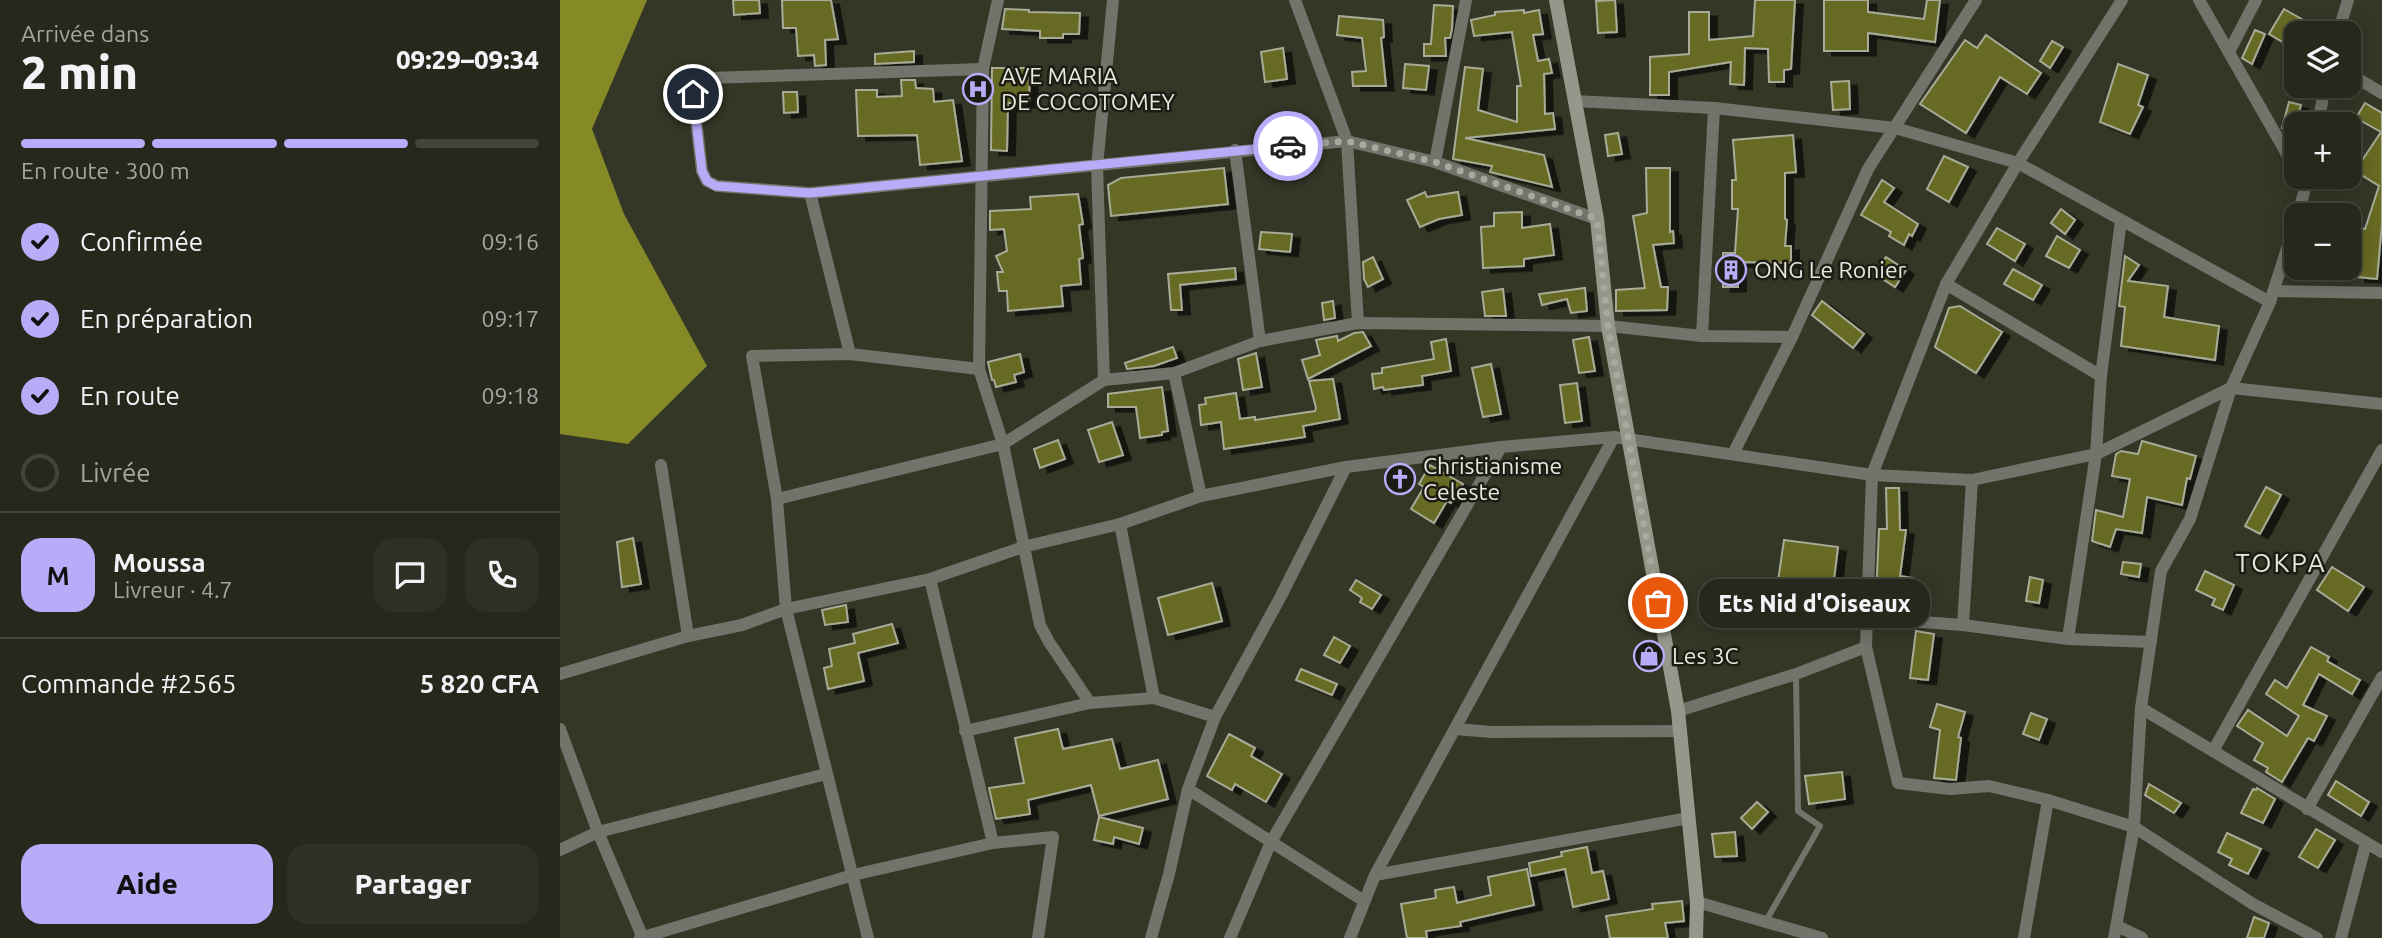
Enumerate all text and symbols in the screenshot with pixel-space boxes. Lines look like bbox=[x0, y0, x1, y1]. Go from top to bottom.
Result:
text: Arrivée dans bbox=[21, 21, 149, 46]
map controls bbox=[2284, 21, 2361, 280]
button: layers bbox=[2284, 21, 2361, 98]
text: 09:29–09:34 bbox=[396, 45, 539, 74]
text: 2 min bbox=[21, 46, 138, 98]
place label: AVE MARIA DE COCOTOMEY bbox=[1001, 63, 1176, 114]
pin bbox=[663, 64, 723, 124]
hospital icon: AVE MARIA DE COCOTOMEY bbox=[961, 72, 995, 106]
icon: home bbox=[674, 75, 712, 113]
courier bbox=[1253, 111, 1323, 181]
button: + bbox=[2284, 112, 2361, 189]
icon: car bbox=[1269, 127, 1307, 165]
text: En route · 300 m bbox=[21, 158, 190, 183]
button: − bbox=[2284, 203, 2361, 280]
icon: check bbox=[21, 223, 59, 261]
text: Confirmée bbox=[80, 227, 203, 256]
text: 09:16 bbox=[481, 229, 539, 254]
building icon: ONG Le Ronier bbox=[1714, 253, 1748, 287]
place label: ONG Le Ronier bbox=[1754, 257, 1907, 282]
icon: check bbox=[21, 300, 59, 338]
text: En préparation bbox=[80, 304, 253, 333]
text: 09:17 bbox=[481, 306, 539, 331]
icon: check bbox=[21, 377, 59, 415]
text: En route bbox=[80, 381, 180, 410]
text: 09:18 bbox=[481, 383, 539, 408]
place label: Christianisme Celeste bbox=[1423, 453, 1562, 504]
text: Livrée bbox=[80, 458, 151, 487]
church icon: Christianisme Celeste bbox=[1383, 462, 1417, 496]
button: chat bbox=[373, 538, 447, 612]
button: phone bbox=[465, 538, 539, 612]
text: Moussa bbox=[113, 548, 206, 577]
district label: TOKPA bbox=[2235, 548, 2327, 577]
text: M bbox=[46, 561, 70, 590]
pin bbox=[1628, 573, 1688, 633]
text: Livreur · 4.7 bbox=[113, 577, 233, 602]
callout: Ets Nid d'Oiseaux bbox=[1700, 578, 1931, 628]
icon: bag bbox=[1639, 584, 1677, 622]
text: Ets Nid d'Oiseaux bbox=[1718, 591, 1911, 616]
shop icon: Les 3C bbox=[1632, 639, 1666, 673]
place label: Les 3C bbox=[1672, 643, 1739, 668]
text: Commande #2565 bbox=[21, 669, 237, 698]
text: 5 820 CFA bbox=[420, 669, 539, 698]
button: Aide bbox=[21, 844, 273, 924]
button: Partager bbox=[287, 844, 539, 924]

